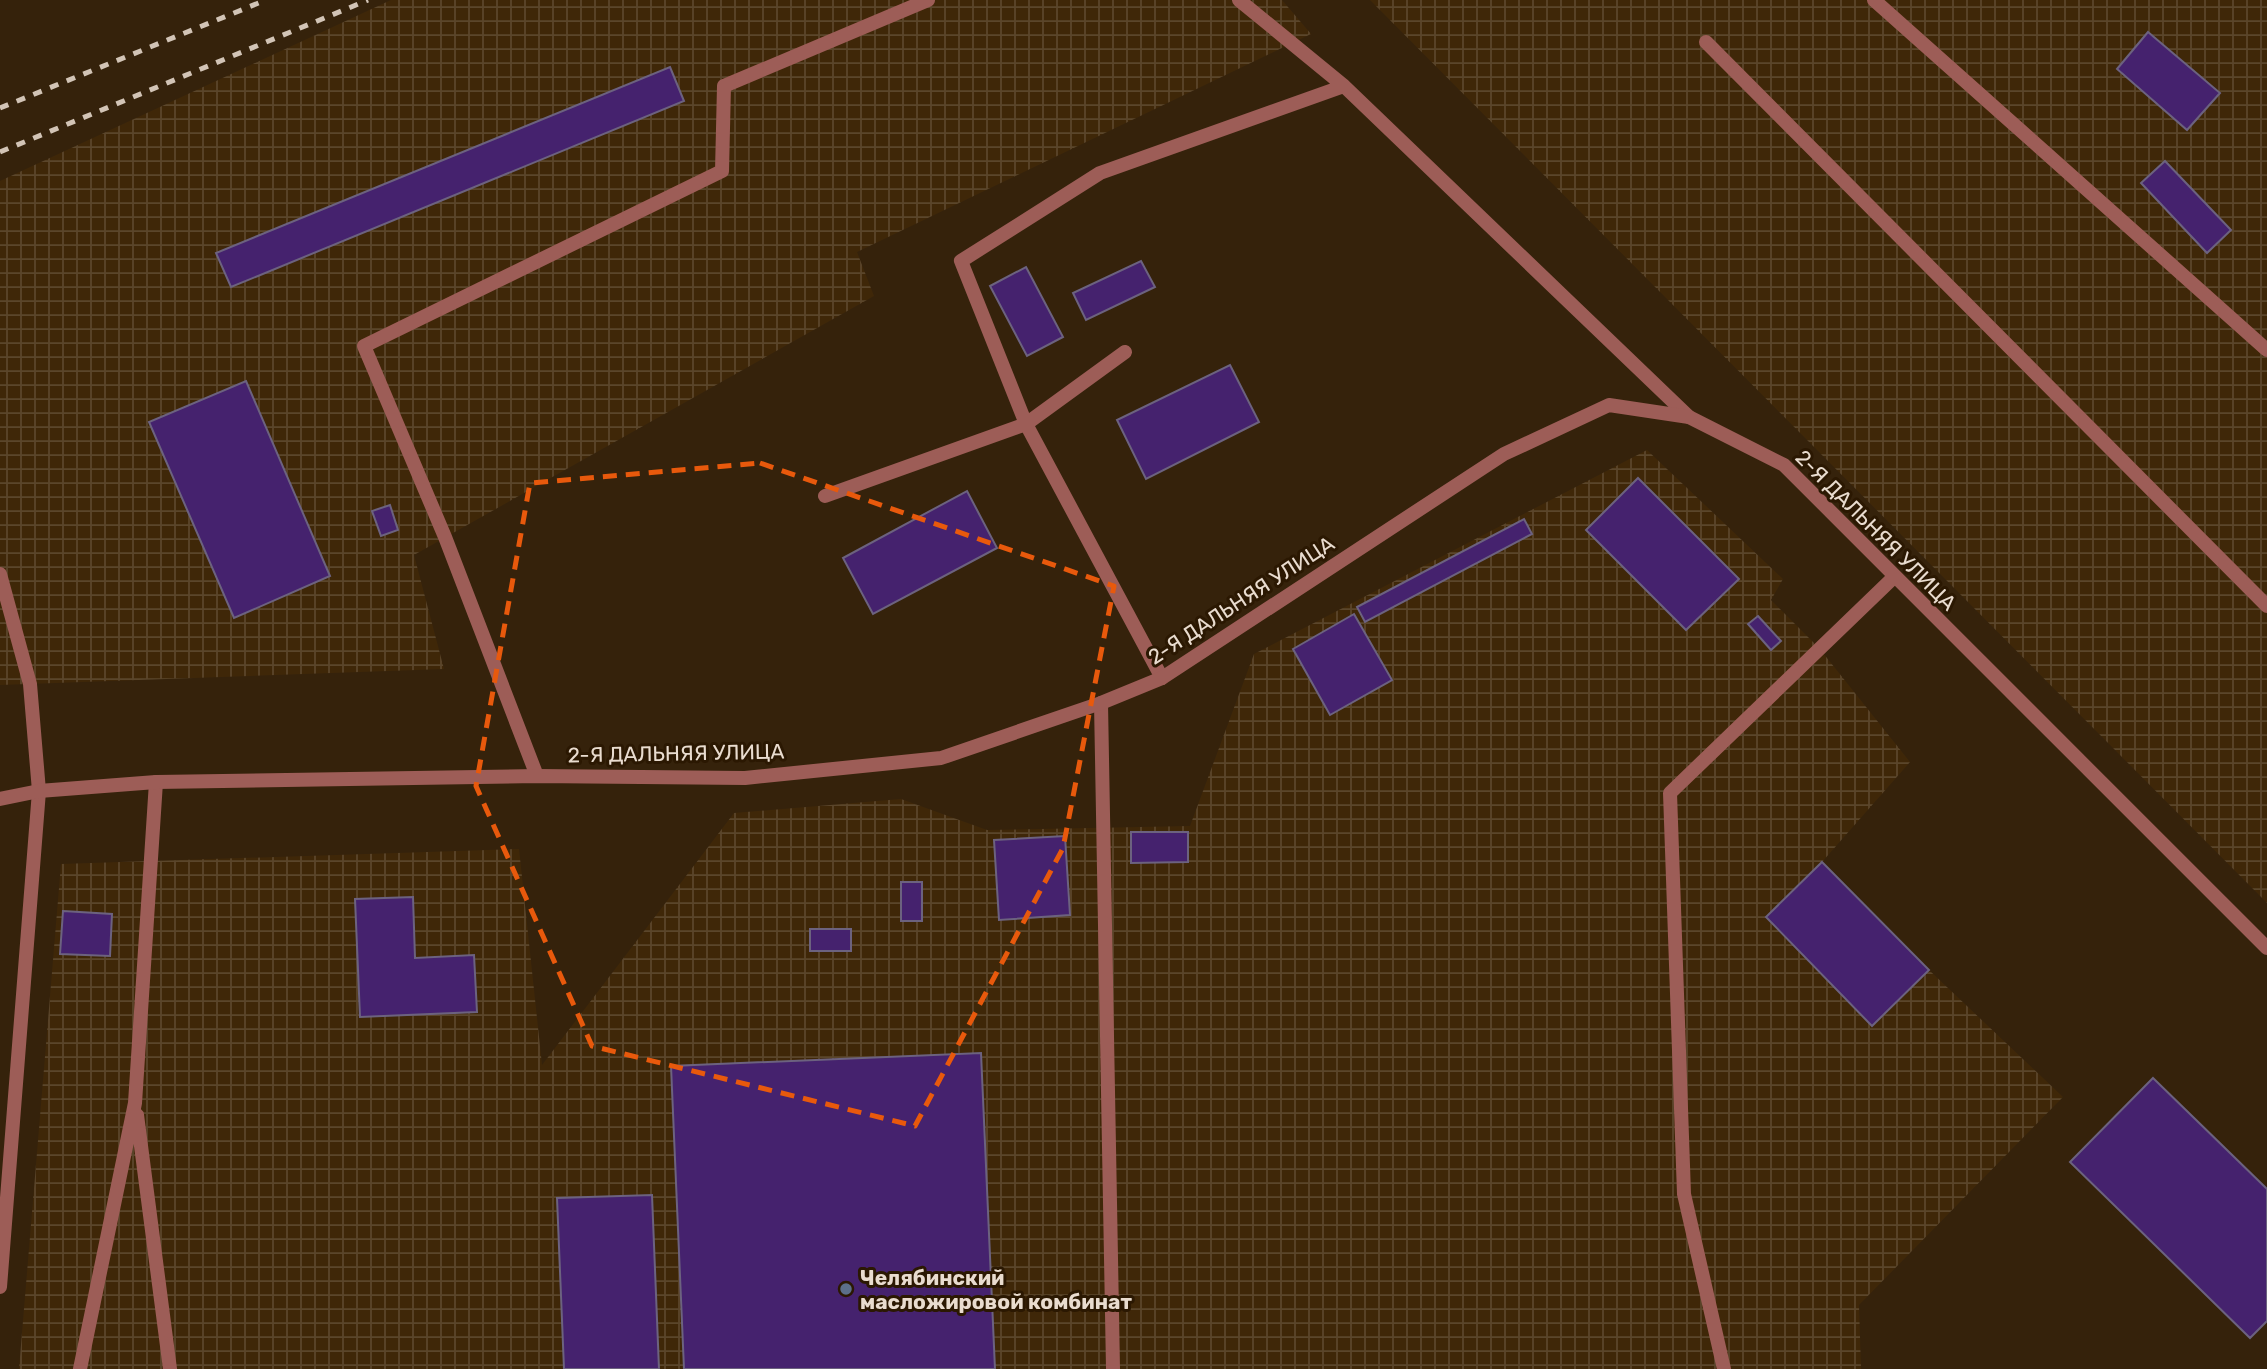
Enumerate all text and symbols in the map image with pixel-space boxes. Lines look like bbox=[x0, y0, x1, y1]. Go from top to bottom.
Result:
street label: 2-Я ДАЛЬНЯЯ УЛИЦА bbox=[1790, 444, 1962, 616]
street label: 2-Я ДАЛЬНЯЯ УЛИЦА bbox=[1143, 530, 1339, 670]
street label: 2-Я ДАЛЬНЯЯ УЛИЦА bbox=[567, 739, 785, 767]
place label: Челябинский масложировой комбинат bbox=[860, 1265, 1132, 1314]
marker: Челябинский масложировой комбинат bbox=[838, 1281, 854, 1297]

